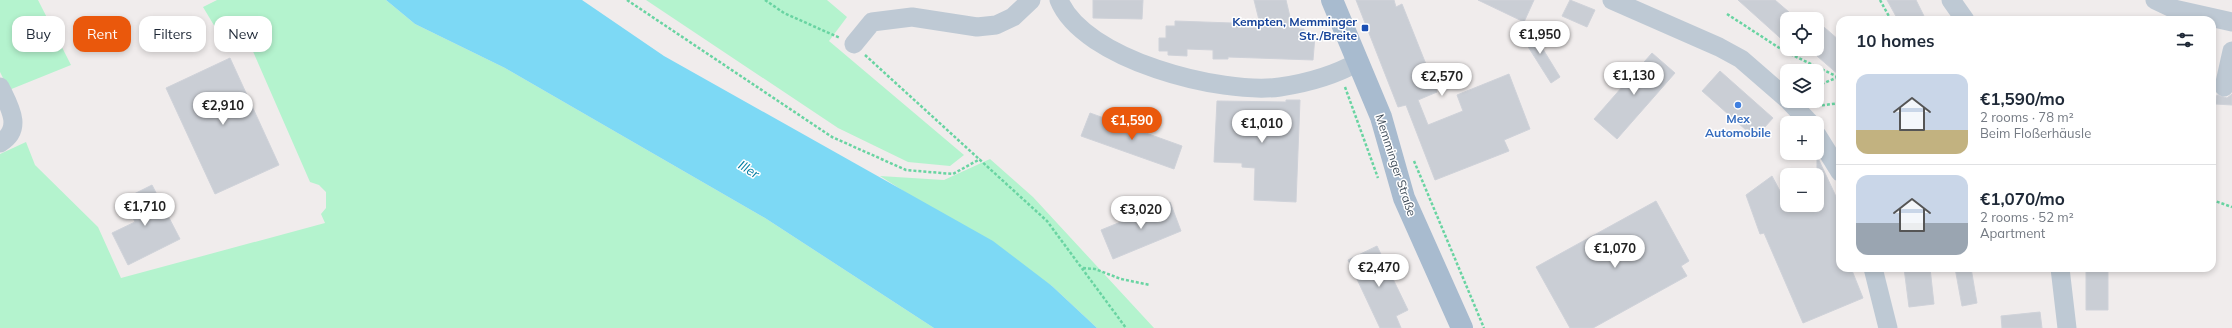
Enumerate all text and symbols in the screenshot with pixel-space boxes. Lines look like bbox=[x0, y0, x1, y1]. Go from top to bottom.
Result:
map controls bbox=[1780, 12, 1824, 212]
button: locate bbox=[1780, 12, 1824, 56]
place label: Kempten, Memminger Str./Breite bbox=[1232, 14, 1357, 43]
chip: Buy bbox=[12, 16, 65, 52]
chip: Rent bbox=[73, 16, 131, 52]
chip: Filters bbox=[139, 16, 206, 52]
chip: New bbox=[214, 16, 272, 52]
pin: €1,950 bbox=[1507, 21, 1573, 55]
marker: Kempten, Memminger Str./Breite bbox=[1360, 23, 1370, 33]
text: €1,950 bbox=[1519, 26, 1561, 42]
icon: filters bbox=[2174, 29, 2196, 51]
text: 10 homes bbox=[1856, 30, 1935, 51]
pin: €1,130 bbox=[1601, 62, 1667, 96]
pin: €2,570 bbox=[1409, 63, 1475, 97]
button: layers bbox=[1780, 64, 1824, 108]
text: €1,130 bbox=[1613, 67, 1655, 83]
text: €2,570 bbox=[1421, 68, 1463, 84]
text: €1,590/mo bbox=[1980, 88, 2065, 109]
icon: home bbox=[1888, 90, 1936, 138]
pin: €2,910 bbox=[190, 92, 256, 126]
text: €2,910 bbox=[202, 97, 244, 113]
marker: Mex Automobile bbox=[1733, 100, 1743, 110]
pin: €1,590 bbox=[1099, 107, 1165, 141]
text: 2 rooms · 78 m² bbox=[1980, 109, 2074, 125]
pin: €1,010 bbox=[1229, 110, 1295, 144]
place label: Mex Automobile bbox=[1705, 111, 1771, 140]
text: €1,590 bbox=[1111, 112, 1153, 128]
street label: Memminger Straße bbox=[1372, 112, 1420, 218]
text: €1,010 bbox=[1241, 115, 1283, 131]
button: + bbox=[1780, 116, 1824, 160]
text: Beim Floßerhäusle bbox=[1980, 125, 2091, 141]
water label: Iller bbox=[736, 157, 763, 182]
button: − bbox=[1780, 168, 1824, 212]
text: €1,070/mo bbox=[1980, 188, 2065, 209]
icon: home bbox=[1888, 191, 1936, 239]
pin: €1,710 bbox=[112, 193, 178, 227]
pin: €3,020 bbox=[1108, 196, 1174, 230]
text: €1,710 bbox=[124, 198, 166, 214]
text: €3,020 bbox=[1120, 201, 1162, 217]
text: 2 rooms · 52 m² bbox=[1980, 209, 2074, 225]
text: Apartment bbox=[1980, 225, 2045, 241]
pin: €1,070 bbox=[1582, 235, 1648, 269]
text: €1,070 bbox=[1594, 240, 1636, 256]
pin: €2,470 bbox=[1346, 254, 1412, 288]
text: €2,470 bbox=[1358, 259, 1400, 275]

